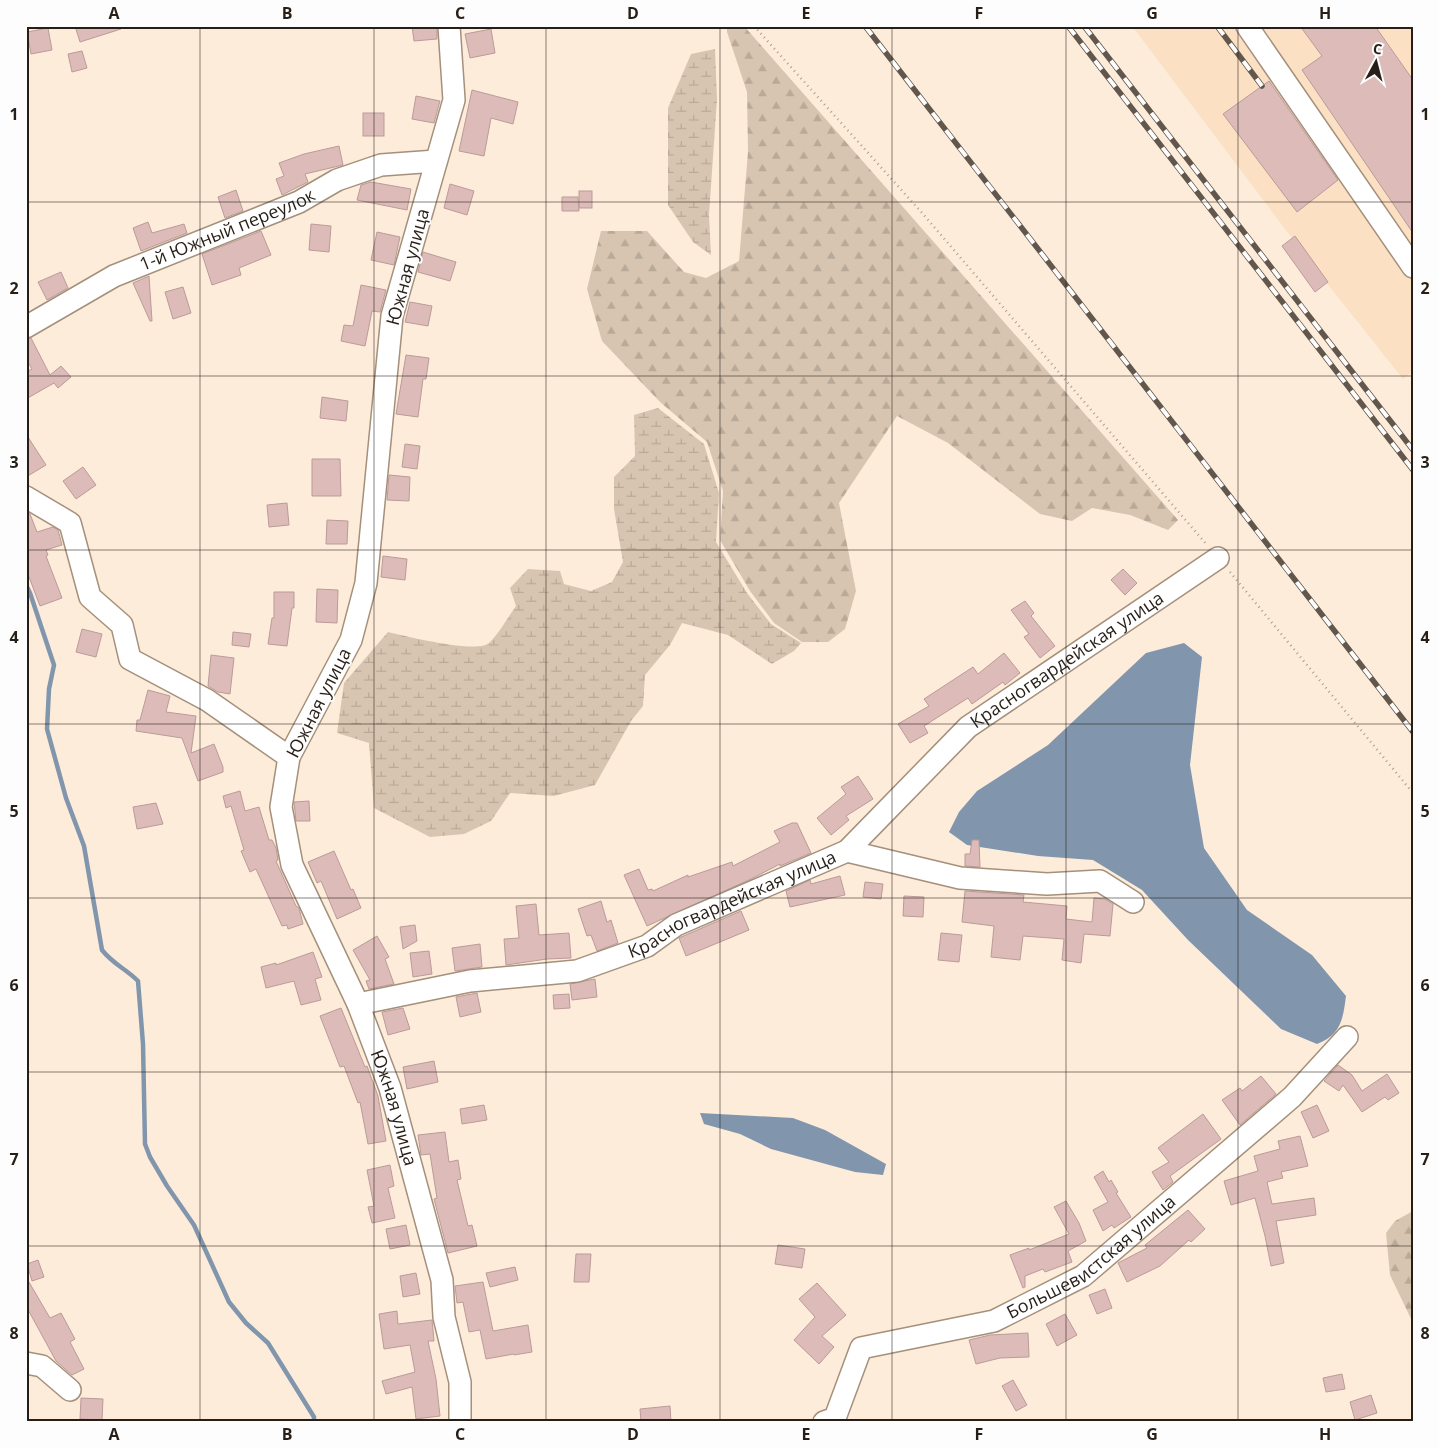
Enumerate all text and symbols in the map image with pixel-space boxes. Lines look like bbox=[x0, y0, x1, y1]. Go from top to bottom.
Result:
text: A bbox=[108, 2, 120, 24]
text: B bbox=[282, 2, 292, 24]
text: C bbox=[455, 2, 465, 24]
text: D bbox=[627, 2, 639, 24]
text: E bbox=[802, 2, 811, 24]
text: F bbox=[975, 2, 983, 24]
text: G bbox=[1146, 2, 1158, 24]
text: H bbox=[1319, 2, 1331, 24]
north arrow bbox=[1352, 38, 1402, 88]
text: С bbox=[1372, 39, 1383, 59]
text: 1 bbox=[9, 103, 19, 125]
text: 1 bbox=[1420, 103, 1430, 125]
street label: 1-й Южный переулок bbox=[136, 182, 320, 276]
street label: Южная улица bbox=[380, 206, 434, 328]
text: 2 bbox=[9, 277, 19, 299]
text: 2 bbox=[1420, 277, 1430, 299]
text: 3 bbox=[9, 451, 19, 473]
text: 3 bbox=[1420, 451, 1430, 473]
street label: Красногвардейская улица bbox=[965, 585, 1168, 733]
text: 4 bbox=[9, 626, 19, 648]
text: 4 bbox=[1420, 626, 1430, 648]
street label: Южная улица bbox=[280, 644, 356, 762]
text: 5 bbox=[9, 800, 19, 822]
text: 5 bbox=[1420, 800, 1430, 822]
street label: Красногвардейская улица bbox=[624, 844, 839, 963]
text: 6 bbox=[9, 974, 19, 996]
text: 6 bbox=[1420, 974, 1430, 996]
street label: Южная улица bbox=[365, 1046, 424, 1168]
text: 7 bbox=[9, 1148, 19, 1170]
text: 7 bbox=[1420, 1148, 1430, 1170]
street label: Большевистская улица bbox=[1002, 1189, 1180, 1324]
text: 8 bbox=[9, 1322, 19, 1344]
text: 8 bbox=[1420, 1322, 1430, 1344]
text: A bbox=[108, 1423, 120, 1445]
text: B bbox=[282, 1423, 292, 1445]
text: C bbox=[455, 1423, 465, 1445]
text: D bbox=[627, 1423, 639, 1445]
text: E bbox=[802, 1423, 811, 1445]
text: F bbox=[975, 1423, 983, 1445]
text: G bbox=[1146, 1423, 1158, 1445]
text: H bbox=[1319, 1423, 1331, 1445]

